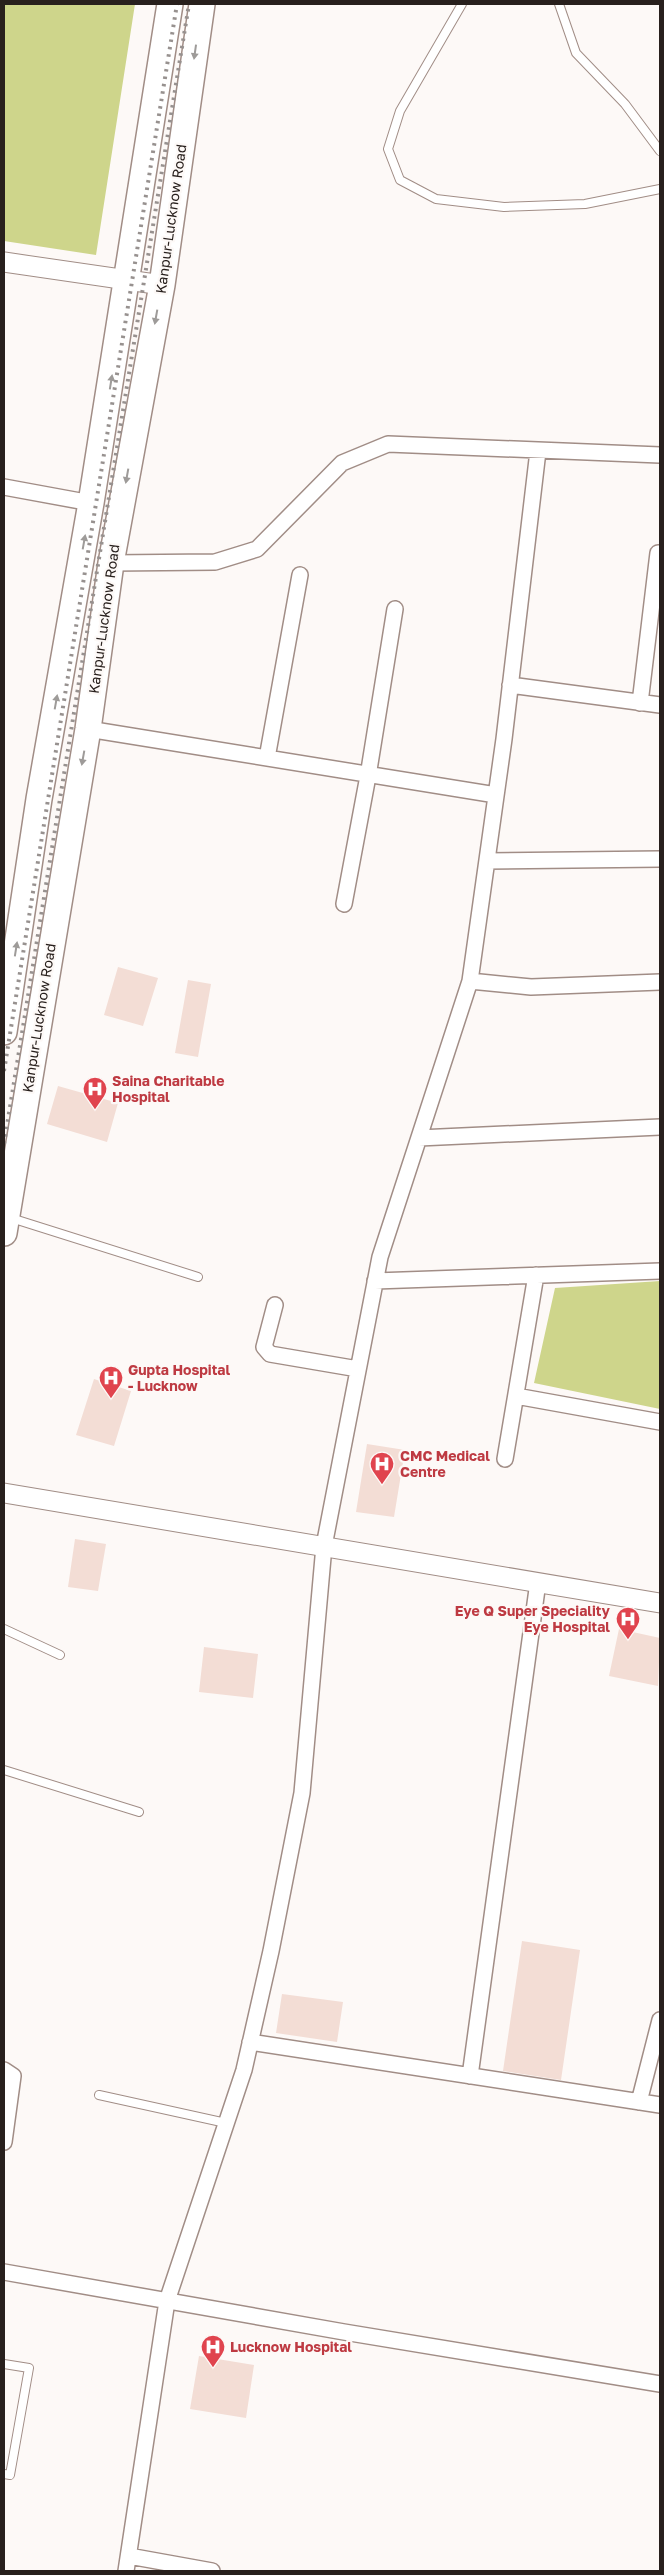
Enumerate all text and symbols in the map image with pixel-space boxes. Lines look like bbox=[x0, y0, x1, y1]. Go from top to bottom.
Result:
one-way arrow bbox=[191, 44, 199, 60]
street label: Kanpur-Lucknow Road bbox=[152, 143, 189, 295]
one-way arrow bbox=[151, 309, 159, 325]
one-way arrow bbox=[107, 373, 115, 389]
one-way arrow bbox=[122, 469, 130, 485]
one-way arrow bbox=[81, 534, 89, 550]
street label: Kanpur-Lucknow Road bbox=[85, 543, 122, 695]
one-way arrow bbox=[53, 694, 61, 710]
one-way arrow bbox=[79, 750, 87, 766]
one-way arrow bbox=[13, 941, 21, 957]
street label: Kanpur-Lucknow Road bbox=[18, 942, 59, 1094]
place label: Saina Charitable Hospital bbox=[112, 1072, 224, 1105]
hospital icon: Saina Charitable Hospital bbox=[82, 1076, 108, 1110]
place label: Gupta Hospital - Lucknow bbox=[128, 1361, 230, 1394]
hospital icon: Gupta Hospital - Lucknow bbox=[98, 1365, 124, 1399]
place label: CMC Medical Centre bbox=[400, 1447, 490, 1480]
hospital icon: CMC Medical Centre bbox=[369, 1451, 395, 1485]
place label: Eye Q Super Speciality Eye Hospital bbox=[455, 1602, 611, 1635]
hospital icon: Eye Q Super Speciality Eye Hospital bbox=[615, 1606, 641, 1640]
hospital icon: Lucknow Hospital bbox=[200, 2334, 226, 2368]
place label: Lucknow Hospital bbox=[230, 2338, 352, 2355]

